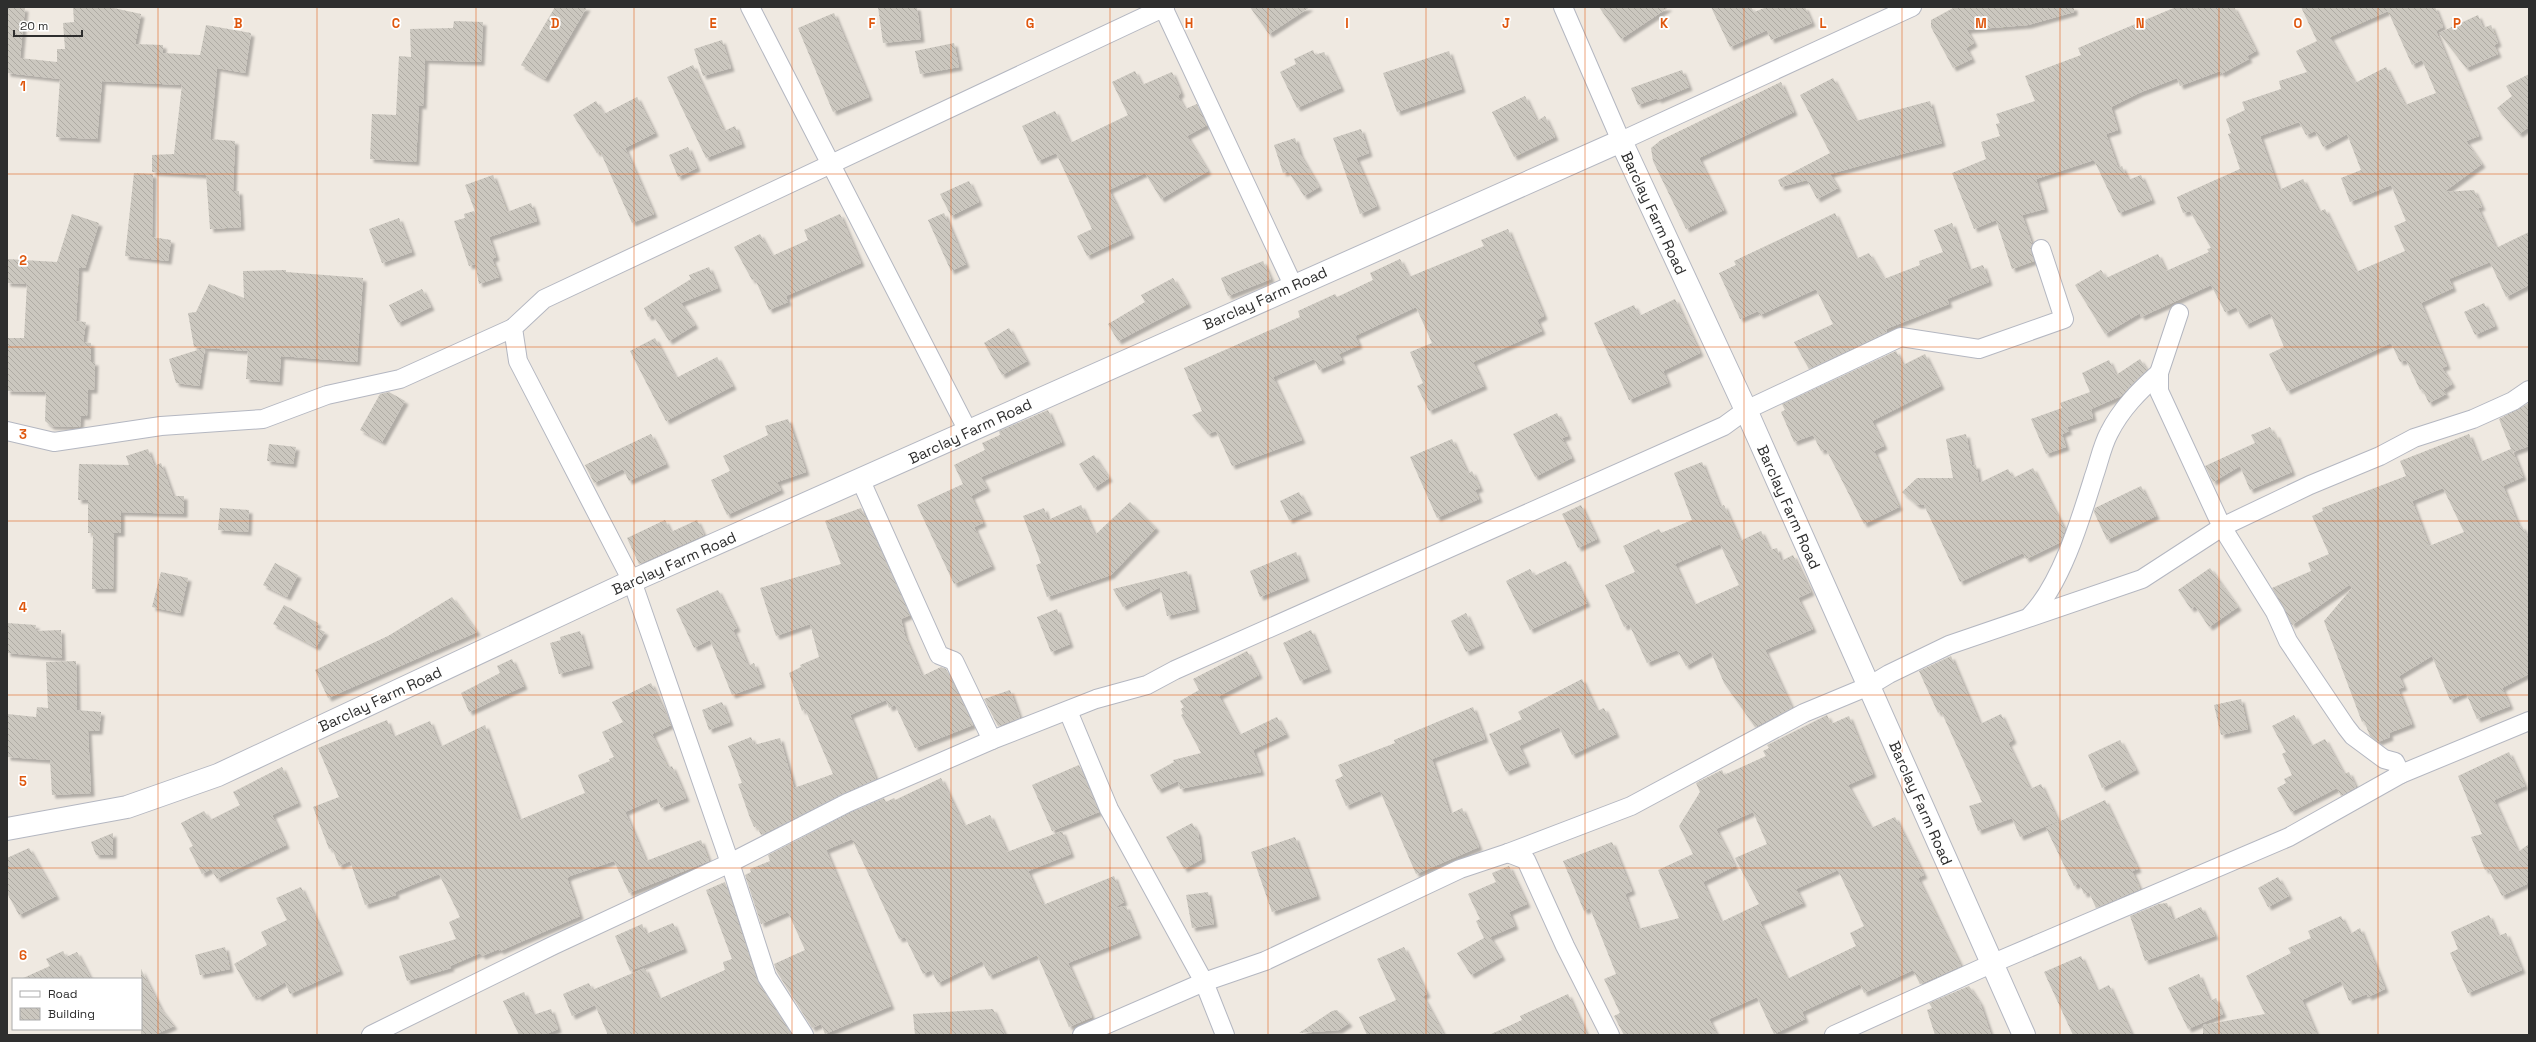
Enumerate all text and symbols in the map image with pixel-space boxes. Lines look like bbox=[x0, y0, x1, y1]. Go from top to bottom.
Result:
scale bar bbox=[14, 12, 82, 38]
text: B bbox=[234, 15, 243, 32]
text: C bbox=[392, 15, 400, 32]
text: D bbox=[551, 15, 560, 32]
text: E bbox=[709, 15, 717, 32]
text: F bbox=[869, 15, 876, 32]
text: G bbox=[1026, 15, 1034, 32]
text: H bbox=[1185, 15, 1193, 32]
text: I bbox=[1345, 15, 1349, 32]
text: J bbox=[1502, 15, 1510, 32]
text: K bbox=[1660, 15, 1669, 32]
text: L bbox=[1819, 15, 1827, 32]
text: M bbox=[1975, 15, 1987, 32]
text: N bbox=[2136, 15, 2144, 32]
text: O bbox=[2294, 15, 2303, 32]
text: P bbox=[2453, 15, 2461, 32]
text: 20 m bbox=[20, 18, 48, 34]
text: 1 bbox=[20, 78, 26, 95]
street label: Barclay Farm Road bbox=[1617, 148, 1691, 278]
text: 2 bbox=[19, 252, 27, 269]
street label: Barclay Farm Road bbox=[1200, 262, 1330, 334]
street label: Barclay Farm Road bbox=[905, 394, 1035, 468]
text: 3 bbox=[19, 426, 27, 443]
street label: Barclay Farm Road bbox=[1753, 442, 1825, 572]
street label: Barclay Farm Road bbox=[609, 527, 739, 599]
text: 4 bbox=[19, 599, 27, 616]
street label: Barclay Farm Road bbox=[315, 662, 445, 736]
street label: Barclay Farm Road bbox=[1885, 738, 1957, 868]
text: 5 bbox=[19, 773, 27, 790]
text: 6 bbox=[19, 947, 27, 964]
legend bbox=[12, 978, 142, 1030]
text: Road bbox=[48, 986, 77, 1002]
text: Building bbox=[48, 1006, 95, 1022]

